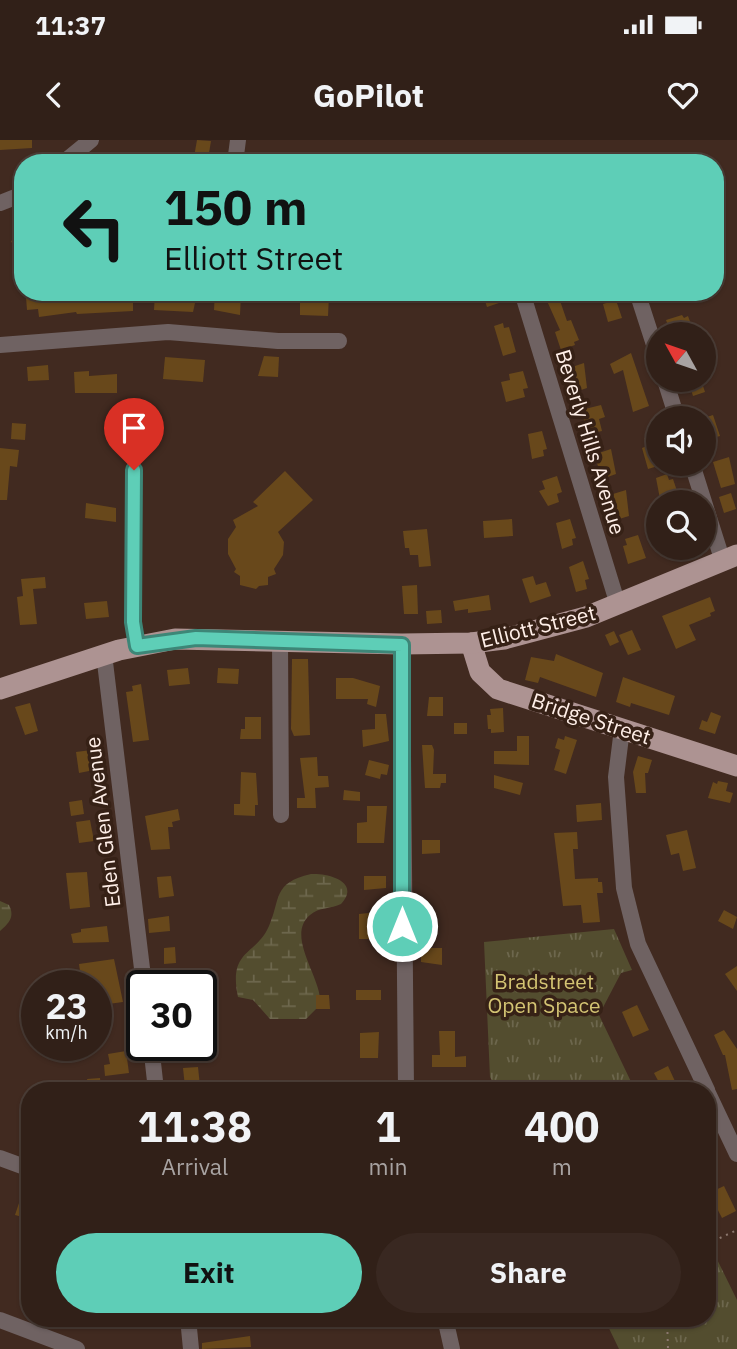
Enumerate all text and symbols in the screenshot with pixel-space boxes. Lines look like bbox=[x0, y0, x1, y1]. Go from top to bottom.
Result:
text: 11:37 bbox=[35, 8, 106, 42]
text: GoPilot bbox=[313, 74, 424, 116]
icon: back bbox=[35, 76, 73, 114]
icon: heart bbox=[664, 76, 702, 114]
text: 150 m bbox=[164, 175, 308, 238]
icon: left bbox=[49, 182, 140, 273]
text: Elliott Street bbox=[164, 237, 343, 279]
north arrow bbox=[646, 322, 716, 392]
map controls bbox=[646, 322, 716, 560]
street label: Beverly Hills Avenue bbox=[549, 346, 632, 538]
pin bbox=[104, 398, 164, 470]
button: sound bbox=[646, 406, 716, 476]
icon: arrive bbox=[115, 409, 153, 447]
button: search bbox=[646, 490, 716, 560]
street label: Elliott Street bbox=[477, 598, 598, 654]
street label: Bridge Street bbox=[528, 686, 655, 751]
street label: Eden Glen Avenue bbox=[78, 735, 126, 909]
position arrow bbox=[365, 889, 439, 963]
park label: Bradstreet Open Space bbox=[487, 967, 601, 1019]
speed limit sign: 30 bbox=[126, 970, 217, 1061]
text: 23 bbox=[45, 983, 88, 1029]
text: km/h bbox=[45, 1021, 88, 1044]
text: 11:38 bbox=[137, 1099, 252, 1154]
text: 1 bbox=[375, 1099, 401, 1154]
text: 400 bbox=[524, 1099, 600, 1154]
text: Arrival bbox=[161, 1151, 228, 1181]
text: min bbox=[369, 1151, 407, 1181]
text: m bbox=[552, 1151, 572, 1181]
button: Exit bbox=[56, 1233, 362, 1313]
button: Share bbox=[376, 1233, 681, 1313]

